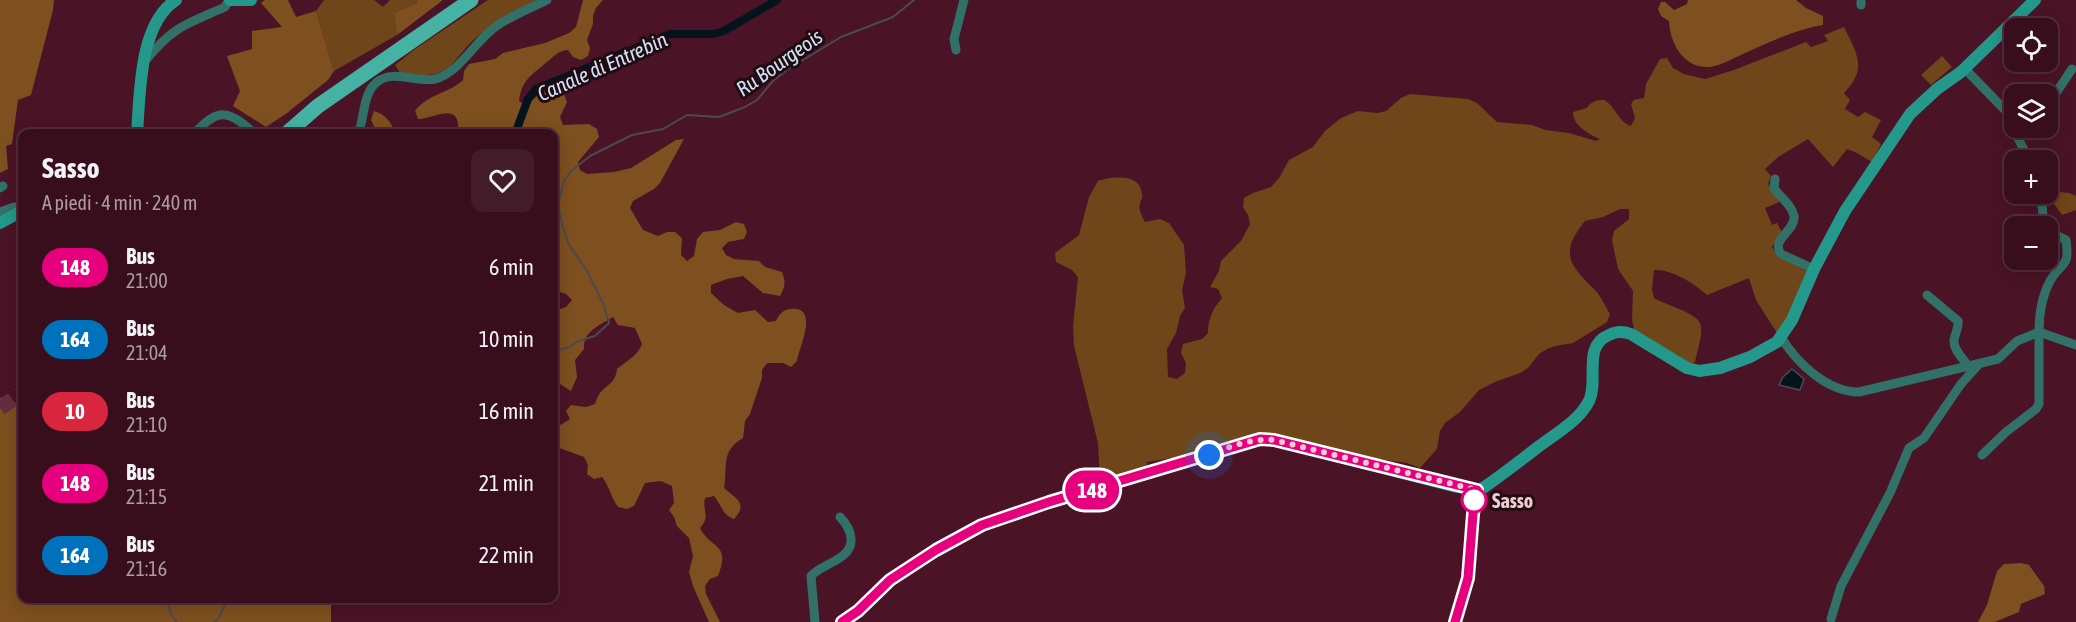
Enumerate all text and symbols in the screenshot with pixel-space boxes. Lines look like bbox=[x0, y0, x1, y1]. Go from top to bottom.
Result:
map controls bbox=[2004, 18, 2058, 270]
button: locate bbox=[2004, 18, 2058, 72]
water label: Ru Bourgeois bbox=[731, 24, 827, 100]
water label: Canale di Entrebin bbox=[533, 27, 671, 105]
button: layers bbox=[2004, 84, 2058, 138]
button: heart bbox=[471, 149, 534, 212]
button: + bbox=[2004, 150, 2058, 204]
text: Sasso bbox=[42, 152, 100, 184]
text: A piedi · 4 min · 240 m bbox=[42, 191, 197, 214]
button: − bbox=[2004, 216, 2058, 270]
text: Bus bbox=[126, 243, 155, 269]
text: 6 min bbox=[489, 254, 534, 280]
text: 148 bbox=[60, 255, 90, 279]
text: 21:00 bbox=[126, 269, 168, 292]
text: Bus bbox=[126, 315, 155, 341]
text: 10 min bbox=[479, 326, 534, 352]
text: 164 bbox=[60, 327, 90, 351]
text: 21:04 bbox=[126, 341, 168, 364]
text: Bus bbox=[126, 387, 155, 413]
text: 16 min bbox=[479, 398, 534, 424]
text: 10 bbox=[65, 399, 85, 423]
text: 21:10 bbox=[126, 413, 167, 436]
your location bbox=[1194, 440, 1224, 470]
text: Bus bbox=[126, 459, 155, 485]
text: 21 min bbox=[479, 470, 534, 496]
line badge: 148 bbox=[1058, 470, 1126, 510]
text: 148 bbox=[60, 471, 90, 495]
text: 148 bbox=[1077, 478, 1107, 502]
text: 21:15 bbox=[126, 485, 167, 508]
marker: Sasso bbox=[1461, 487, 1487, 513]
place label: Sasso bbox=[1492, 489, 1533, 512]
text: Bus bbox=[126, 531, 155, 557]
text: 22 min bbox=[479, 542, 534, 568]
text: 164 bbox=[60, 543, 90, 567]
text: 21:16 bbox=[126, 557, 167, 580]

